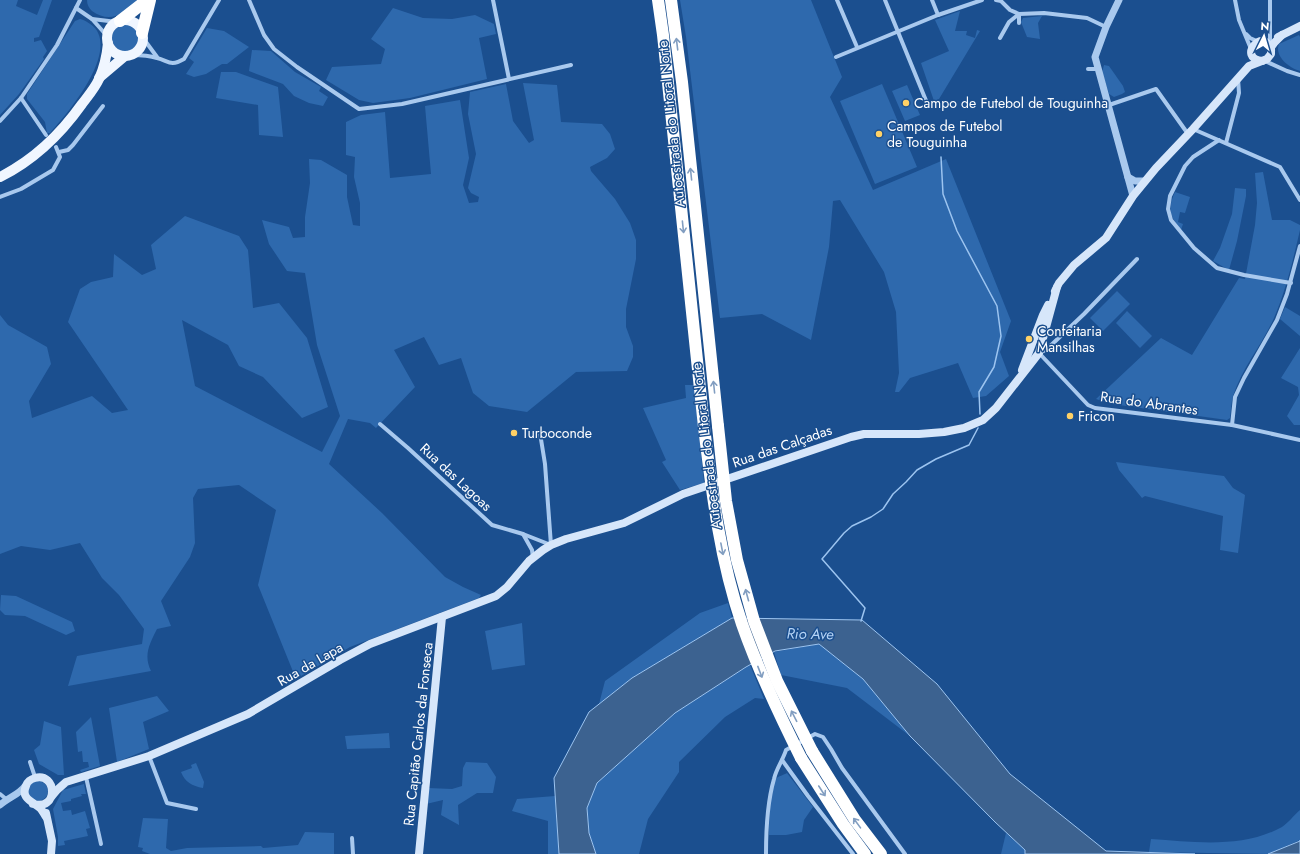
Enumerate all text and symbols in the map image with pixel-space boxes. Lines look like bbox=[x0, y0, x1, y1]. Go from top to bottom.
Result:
north arrow bbox=[1244, 16, 1284, 56]
text: N bbox=[1260, 18, 1270, 34]
one-way arrow bbox=[673, 38, 681, 51]
street label: Autoestrada do Litoral Norte bbox=[652, 40, 690, 208]
place label: Campo de Futebol de Touguinha bbox=[914, 93, 1108, 113]
marker: Campo de Futebol de Touguinha bbox=[901, 98, 911, 108]
place label: Campos de Futebol de Touguinha bbox=[887, 116, 1003, 152]
marker: Campos de Futebol de Touguinha bbox=[874, 129, 884, 139]
one-way arrow bbox=[688, 168, 695, 181]
one-way arrow bbox=[680, 220, 687, 233]
place label: Confeitaria Mansilhas bbox=[1037, 321, 1102, 357]
marker: Confeitaria Mansilhas bbox=[1024, 334, 1034, 344]
street label: Autoestrada do Litoral Norte bbox=[686, 362, 726, 530]
one-way arrow bbox=[710, 381, 718, 394]
street label: Rua do Abrantes bbox=[1099, 386, 1199, 420]
place label: Fricon bbox=[1078, 406, 1115, 426]
marker: Fricon bbox=[1065, 411, 1075, 421]
street label: Rua das Calçadas bbox=[730, 419, 835, 472]
place label: Turboconde bbox=[522, 423, 592, 443]
marker: Turboconde bbox=[509, 428, 519, 438]
street label: Rua das Lagoas bbox=[416, 438, 497, 516]
one-way arrow bbox=[718, 542, 726, 555]
one-way arrow bbox=[743, 589, 750, 602]
water label: Rio Ave bbox=[786, 623, 834, 645]
street label: Rua da Lapa bbox=[273, 637, 347, 691]
street label: Rua Capitão Carlos da Fonseca bbox=[398, 641, 438, 827]
one-way arrow bbox=[757, 666, 765, 678]
one-way arrow bbox=[790, 710, 798, 722]
one-way arrow bbox=[817, 785, 826, 796]
one-way arrow bbox=[853, 818, 862, 829]

